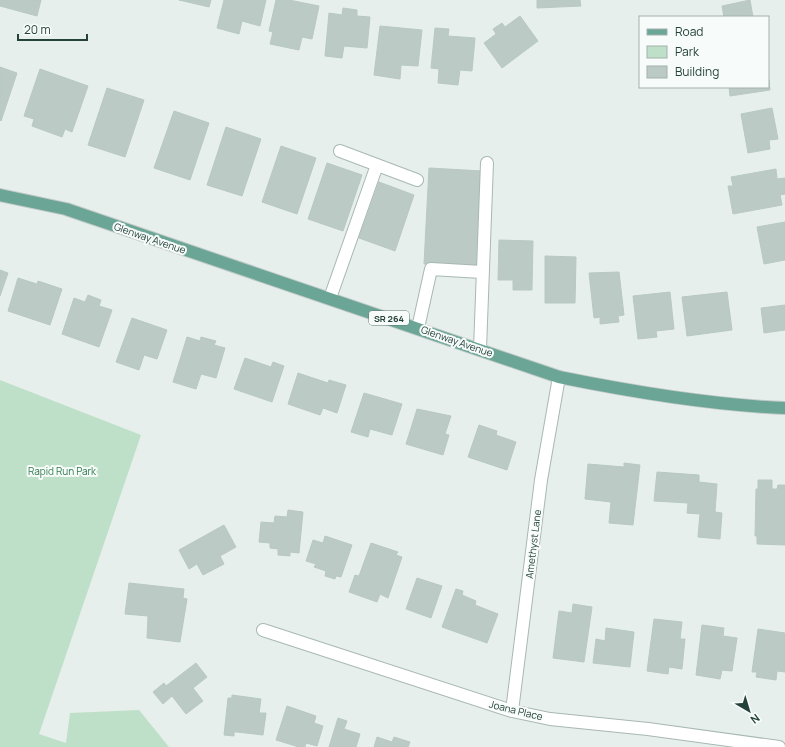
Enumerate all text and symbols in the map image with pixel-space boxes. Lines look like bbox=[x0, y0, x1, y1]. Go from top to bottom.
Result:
scale bar bbox=[18, 16, 87, 42]
legend bbox=[639, 16, 769, 88]
text: 20 m bbox=[24, 21, 51, 38]
text: Road bbox=[675, 23, 703, 40]
text: Park bbox=[675, 43, 700, 60]
text: Building bbox=[675, 63, 719, 80]
street label: Glenway Avenue bbox=[112, 219, 188, 257]
road number: SR 264 bbox=[369, 311, 409, 325]
street label: Glenway Avenue bbox=[419, 322, 495, 360]
park label: Rapid Run Park bbox=[28, 464, 97, 478]
street label: Amethyst Lane bbox=[522, 508, 544, 579]
north arrow bbox=[729, 691, 769, 731]
street label: Joana Place bbox=[488, 697, 544, 723]
text: N bbox=[748, 711, 763, 728]

